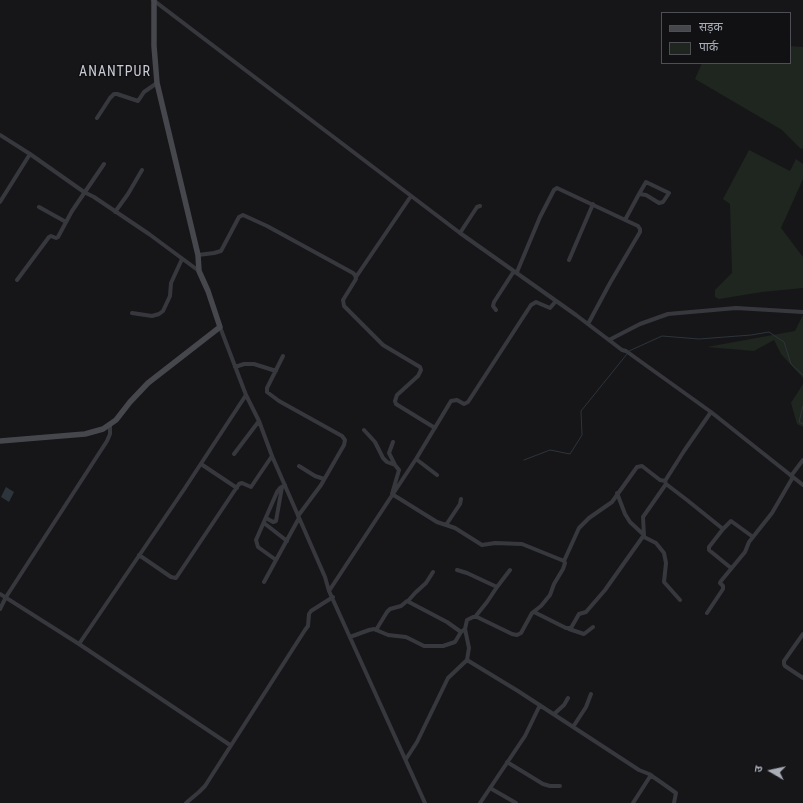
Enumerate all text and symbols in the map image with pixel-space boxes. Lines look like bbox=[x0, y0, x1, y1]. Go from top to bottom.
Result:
legend bbox=[661, 12, 791, 64]
text: सड़क bbox=[699, 20, 723, 34]
text: पार्क bbox=[699, 40, 718, 54]
district label: ANANTPUR bbox=[79, 64, 151, 80]
north arrow bbox=[751, 751, 791, 791]
text: उ bbox=[752, 765, 766, 773]

